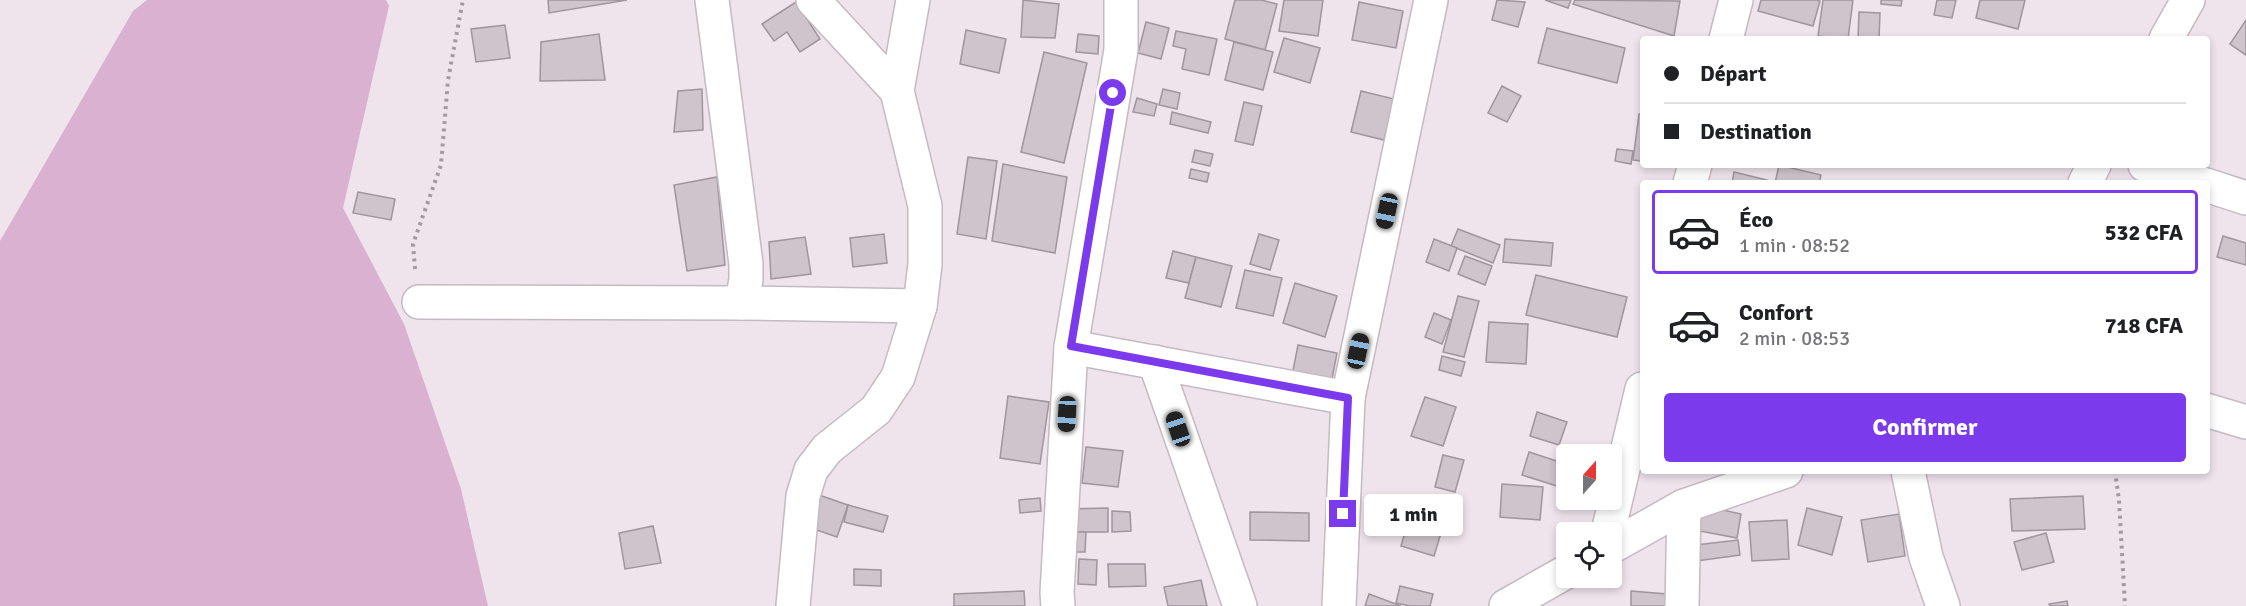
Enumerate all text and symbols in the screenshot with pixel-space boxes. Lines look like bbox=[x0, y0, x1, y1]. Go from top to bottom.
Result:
text: Départ bbox=[1700, 60, 1767, 87]
route start bbox=[1099, 79, 1126, 106]
text: Destination bbox=[1700, 118, 1812, 145]
car bbox=[1374, 192, 1400, 230]
icon: car bbox=[1667, 205, 1721, 259]
text: Éco bbox=[1739, 206, 1773, 233]
text: 532 CFA bbox=[2105, 219, 2183, 246]
text: 1 min · 08:52 bbox=[1739, 233, 1850, 258]
icon: car bbox=[1667, 298, 1721, 352]
text: Confort bbox=[1739, 299, 1813, 326]
text: 718 CFA bbox=[2105, 312, 2183, 339]
text: 2 min · 08:53 bbox=[1739, 326, 1850, 351]
car bbox=[1345, 332, 1371, 370]
button: Confirmer bbox=[1664, 393, 2186, 462]
car bbox=[1057, 396, 1077, 432]
car bbox=[1164, 409, 1192, 449]
north arrow bbox=[1556, 444, 1622, 510]
map controls bbox=[1556, 444, 1622, 588]
callout: 1 min bbox=[1364, 493, 1463, 535]
route end bbox=[1329, 500, 1356, 527]
text: 1 min bbox=[1389, 502, 1438, 527]
button: locate bbox=[1556, 522, 1622, 588]

